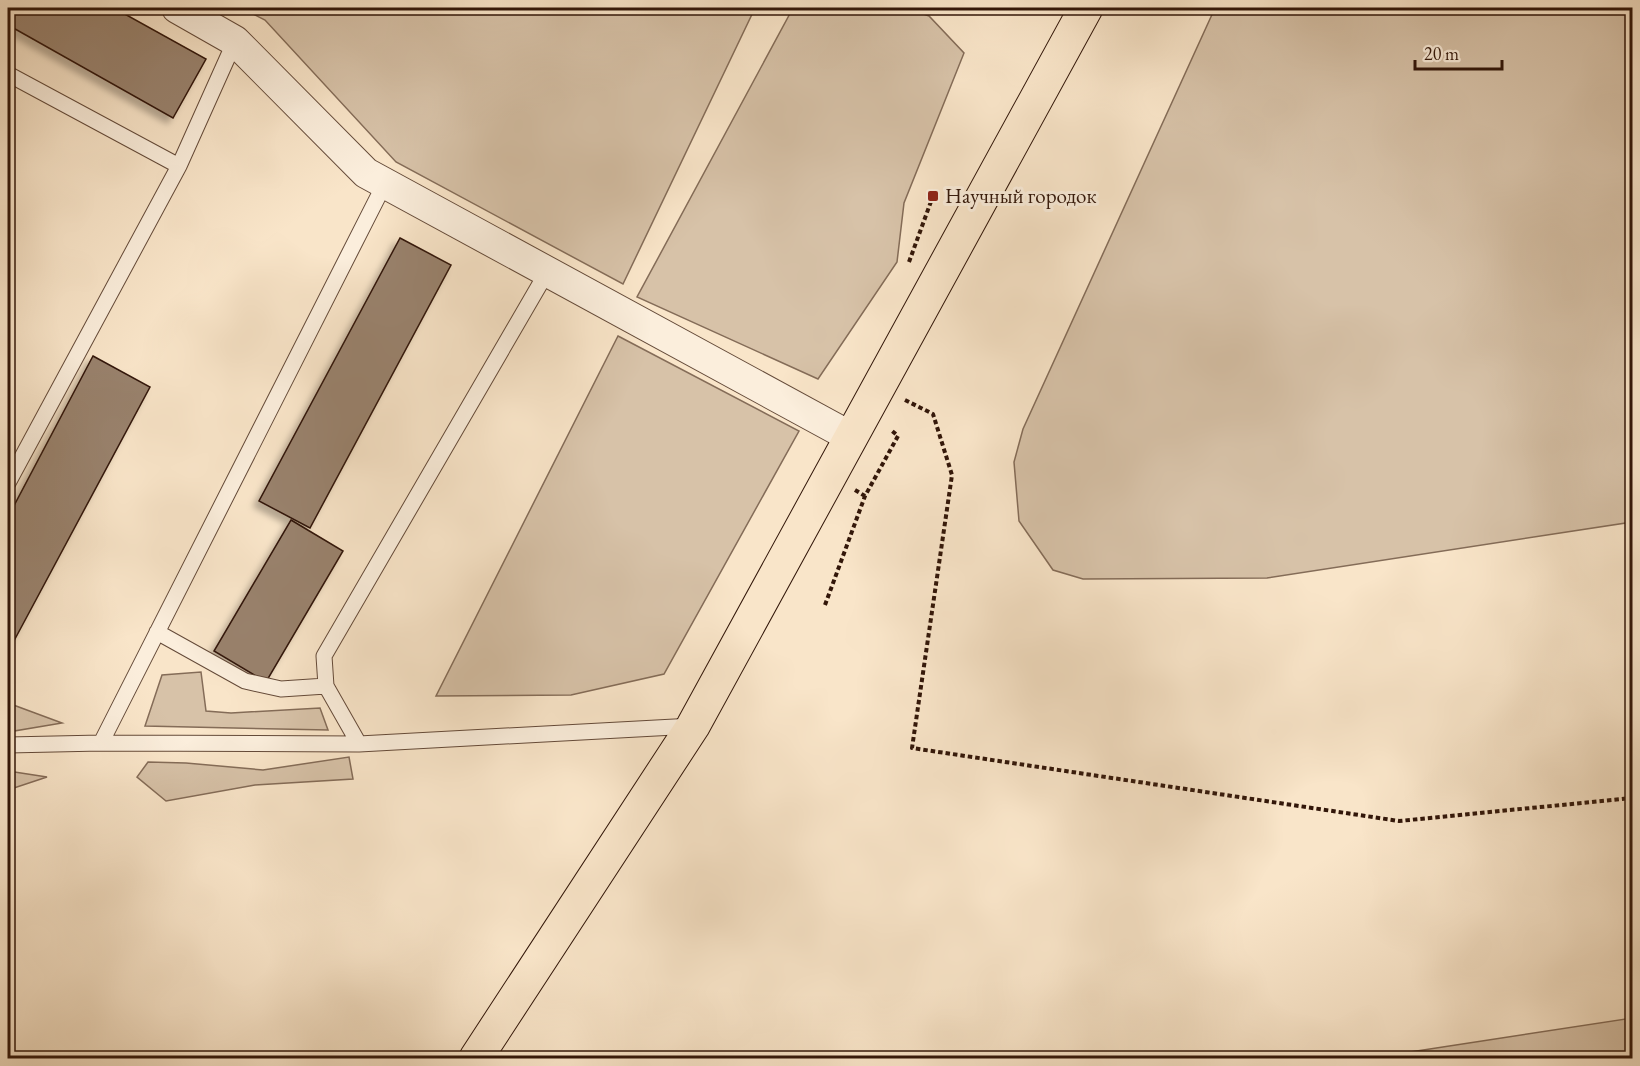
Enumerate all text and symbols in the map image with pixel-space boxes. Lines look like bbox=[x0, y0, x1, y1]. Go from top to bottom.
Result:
scale bar bbox=[1415, 33, 1502, 71]
text: 20 m bbox=[1424, 42, 1459, 65]
place label: Научный городок bbox=[945, 182, 1096, 209]
marker: Научный городок bbox=[926, 189, 940, 203]

